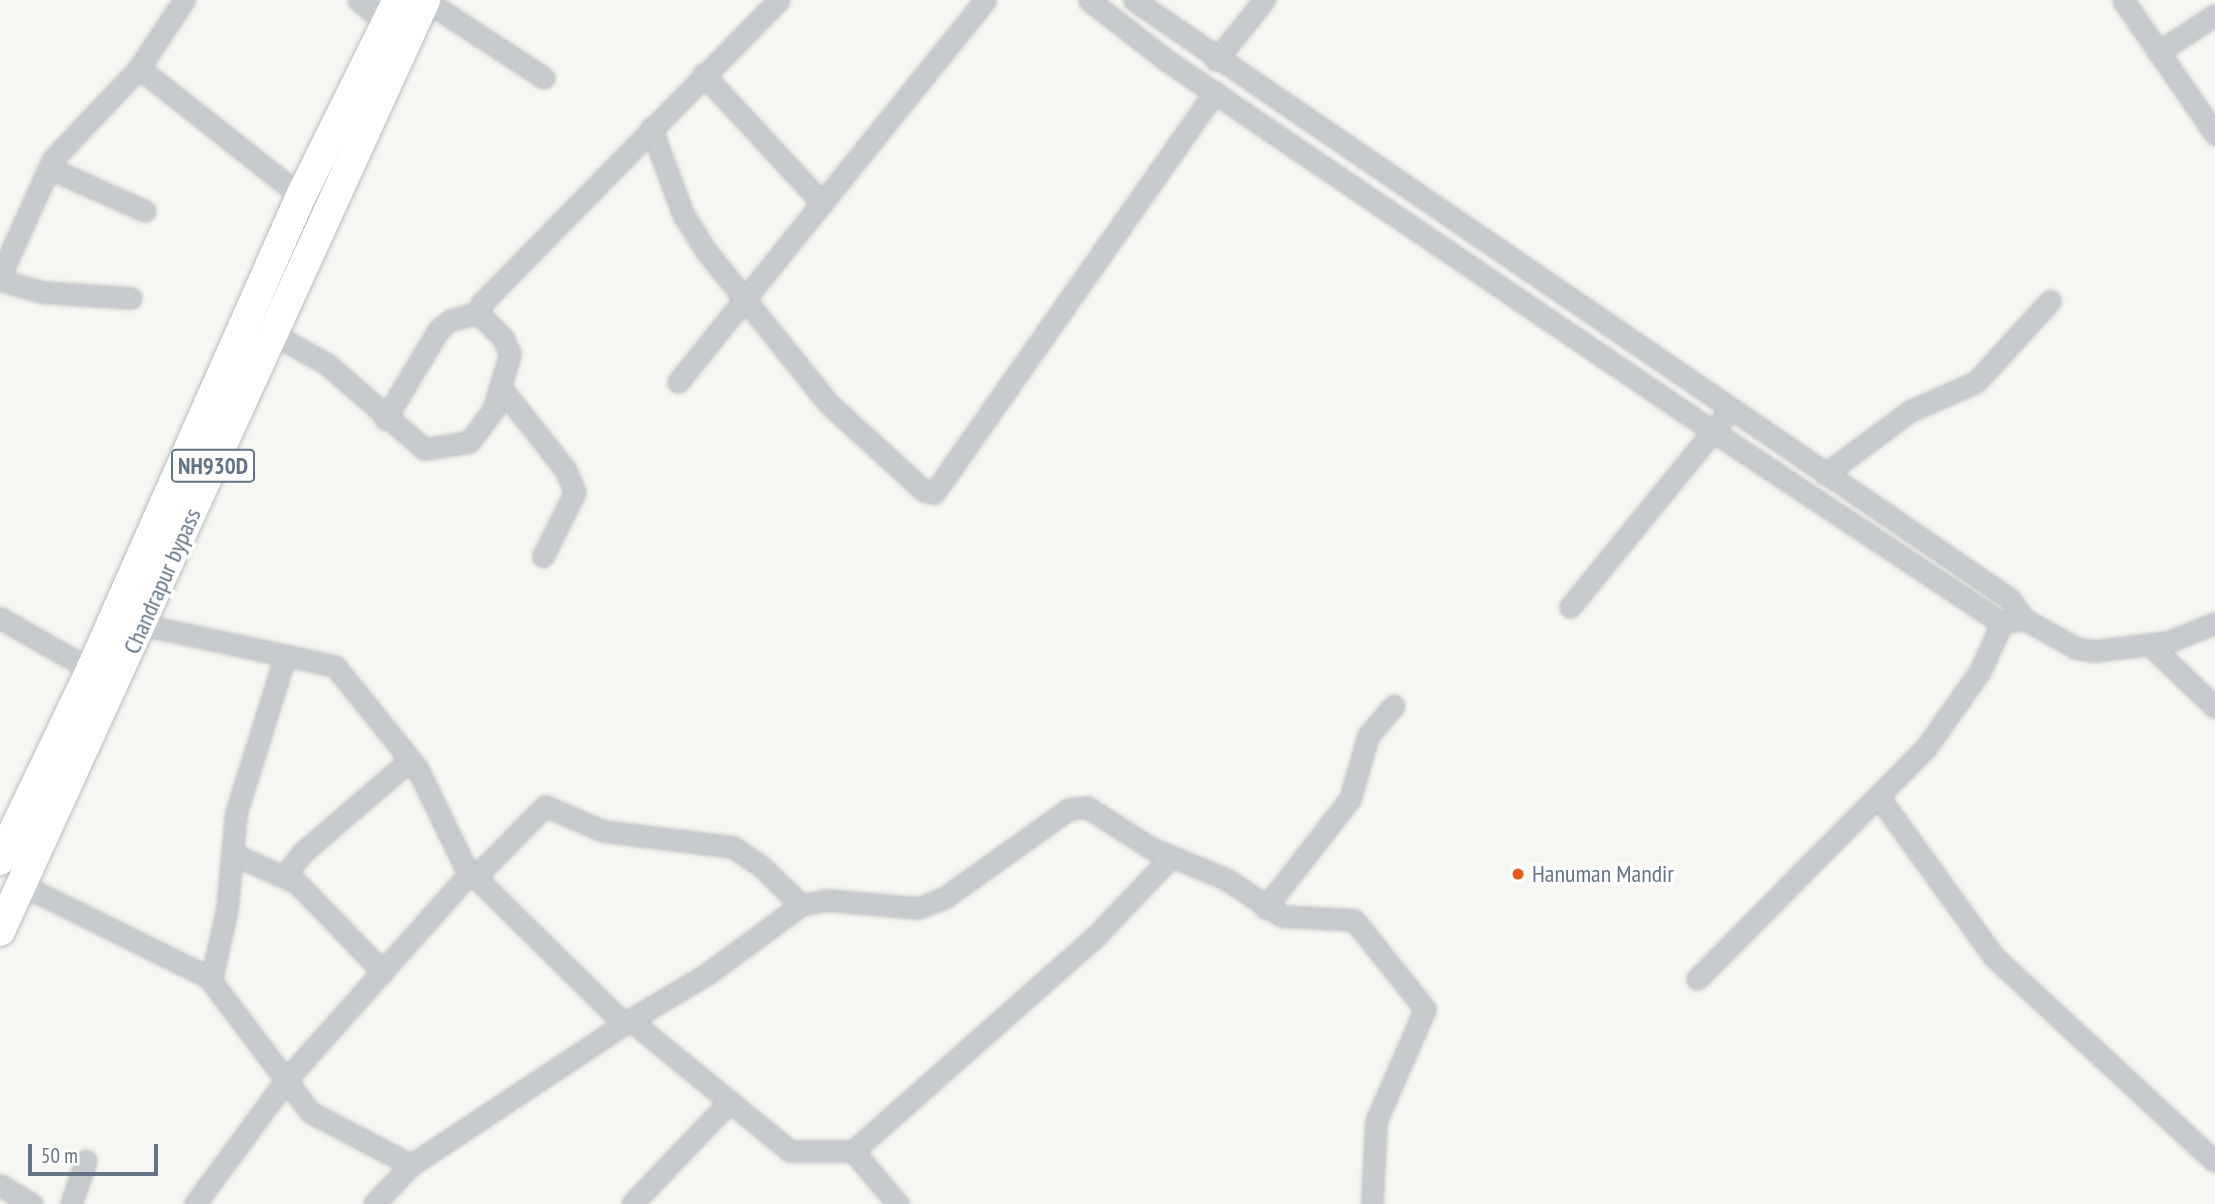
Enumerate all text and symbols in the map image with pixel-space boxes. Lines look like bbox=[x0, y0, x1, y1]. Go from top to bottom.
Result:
road number: NH930D bbox=[171, 446, 255, 486]
street label: Chandrapur bypass bbox=[117, 504, 207, 658]
place label: Hanuman Mandir bbox=[1532, 860, 1674, 888]
marker: Hanuman Mandir bbox=[1510, 866, 1526, 882]
scale bar bbox=[32, 1130, 161, 1174]
text: 50 m bbox=[41, 1142, 78, 1169]

